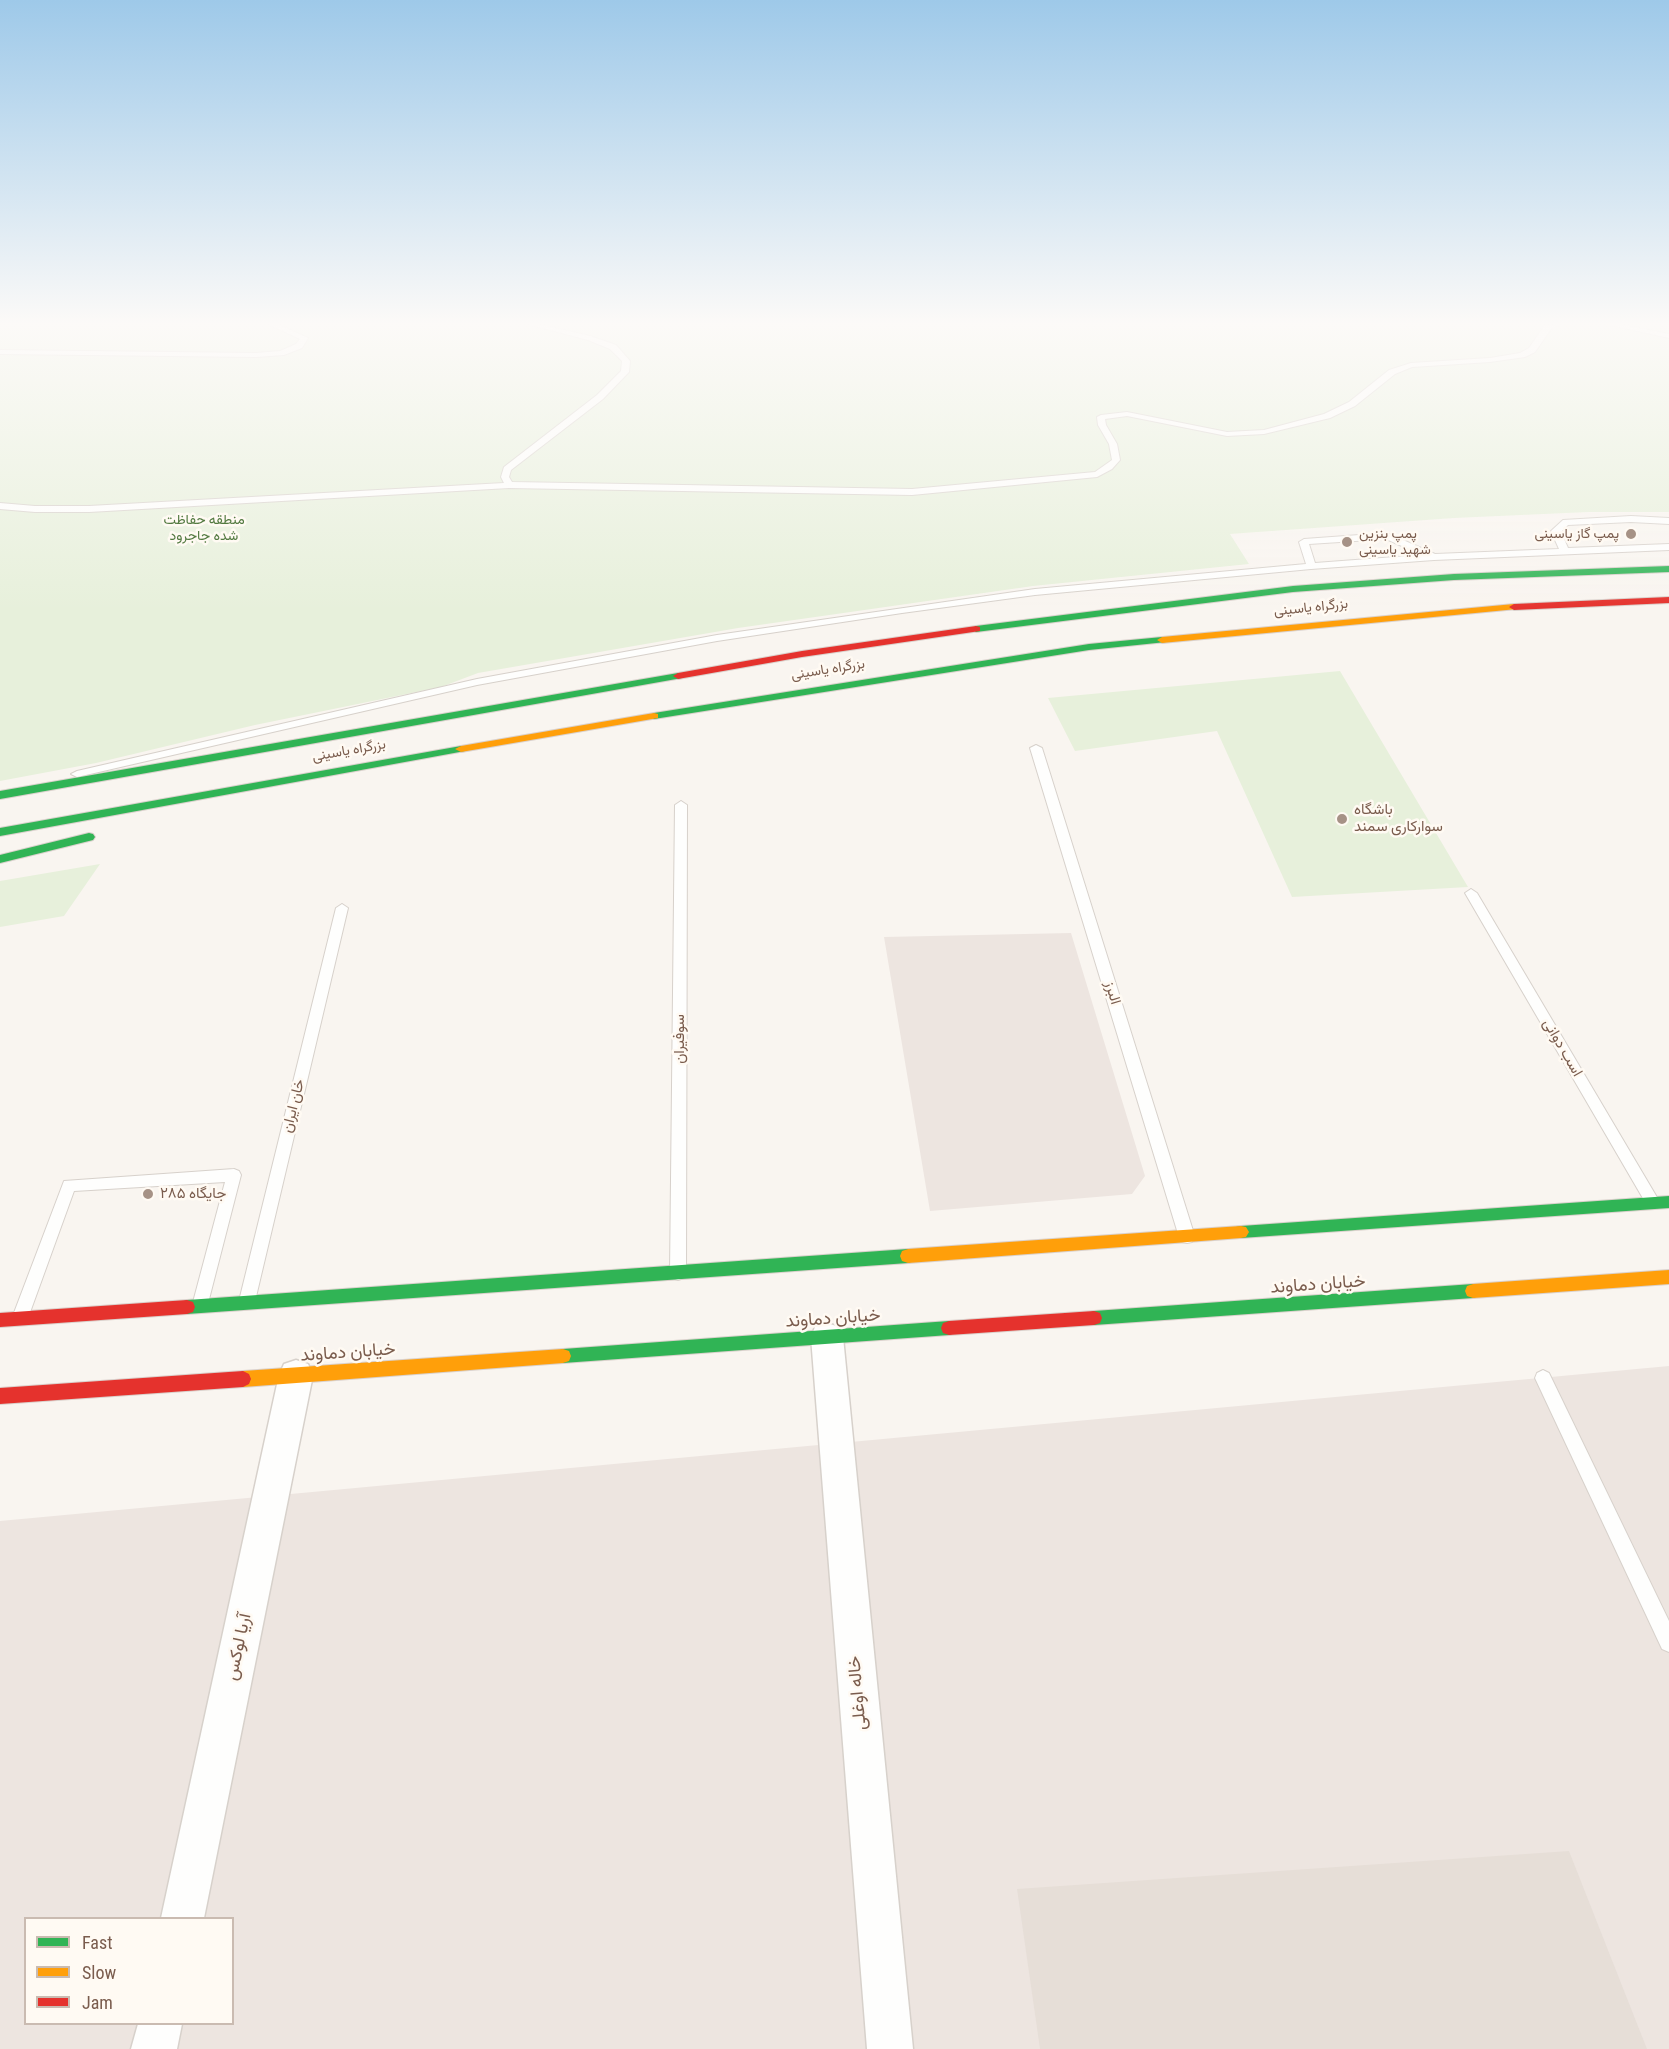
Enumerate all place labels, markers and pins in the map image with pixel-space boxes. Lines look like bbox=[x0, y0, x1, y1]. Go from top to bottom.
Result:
place label: پمپ بنزین شهید یاسینی bbox=[1359, 526, 1431, 558]
place label: پمپ گاز یاسینی bbox=[1535, 526, 1619, 542]
marker: پمپ گاز یاسینی bbox=[1624, 527, 1638, 541]
marker: پمپ بنزین شهید یاسینی bbox=[1340, 535, 1354, 549]
place label: باشگاه سوارکاری سمند bbox=[1354, 801, 1443, 836]
marker: باشگاه سوارکاری سمند bbox=[1335, 812, 1349, 826]
place label: جایگاه ۲۸۵ bbox=[160, 1185, 226, 1203]
marker: جایگاه ۲۸۵ bbox=[141, 1187, 155, 1201]

